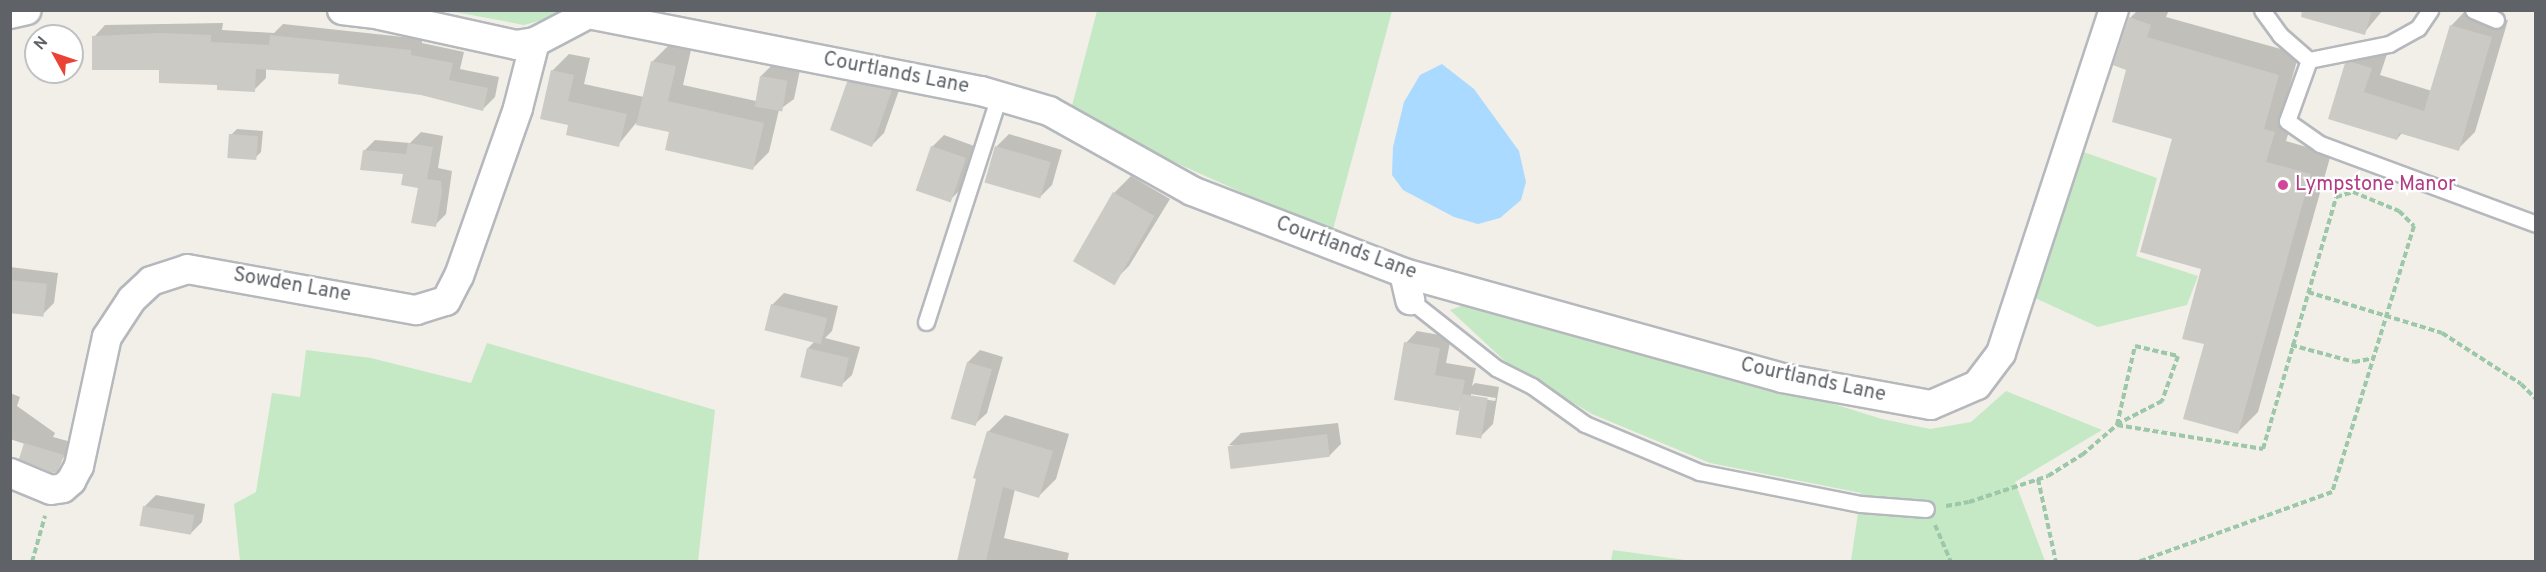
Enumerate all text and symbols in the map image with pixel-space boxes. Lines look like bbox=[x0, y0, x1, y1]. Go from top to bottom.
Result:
north arrow bbox=[24, 24, 84, 84]
text: N bbox=[30, 33, 53, 55]
street label: Courtlands Lane bbox=[821, 48, 971, 100]
place label: Lympstone Manor bbox=[2295, 173, 2456, 197]
marker: Lympstone Manor bbox=[2276, 178, 2290, 192]
street label: Courtlands Lane bbox=[1272, 212, 1420, 286]
street label: Sowden Lane bbox=[231, 264, 353, 308]
street label: Courtlands Lane bbox=[1738, 354, 1888, 408]

